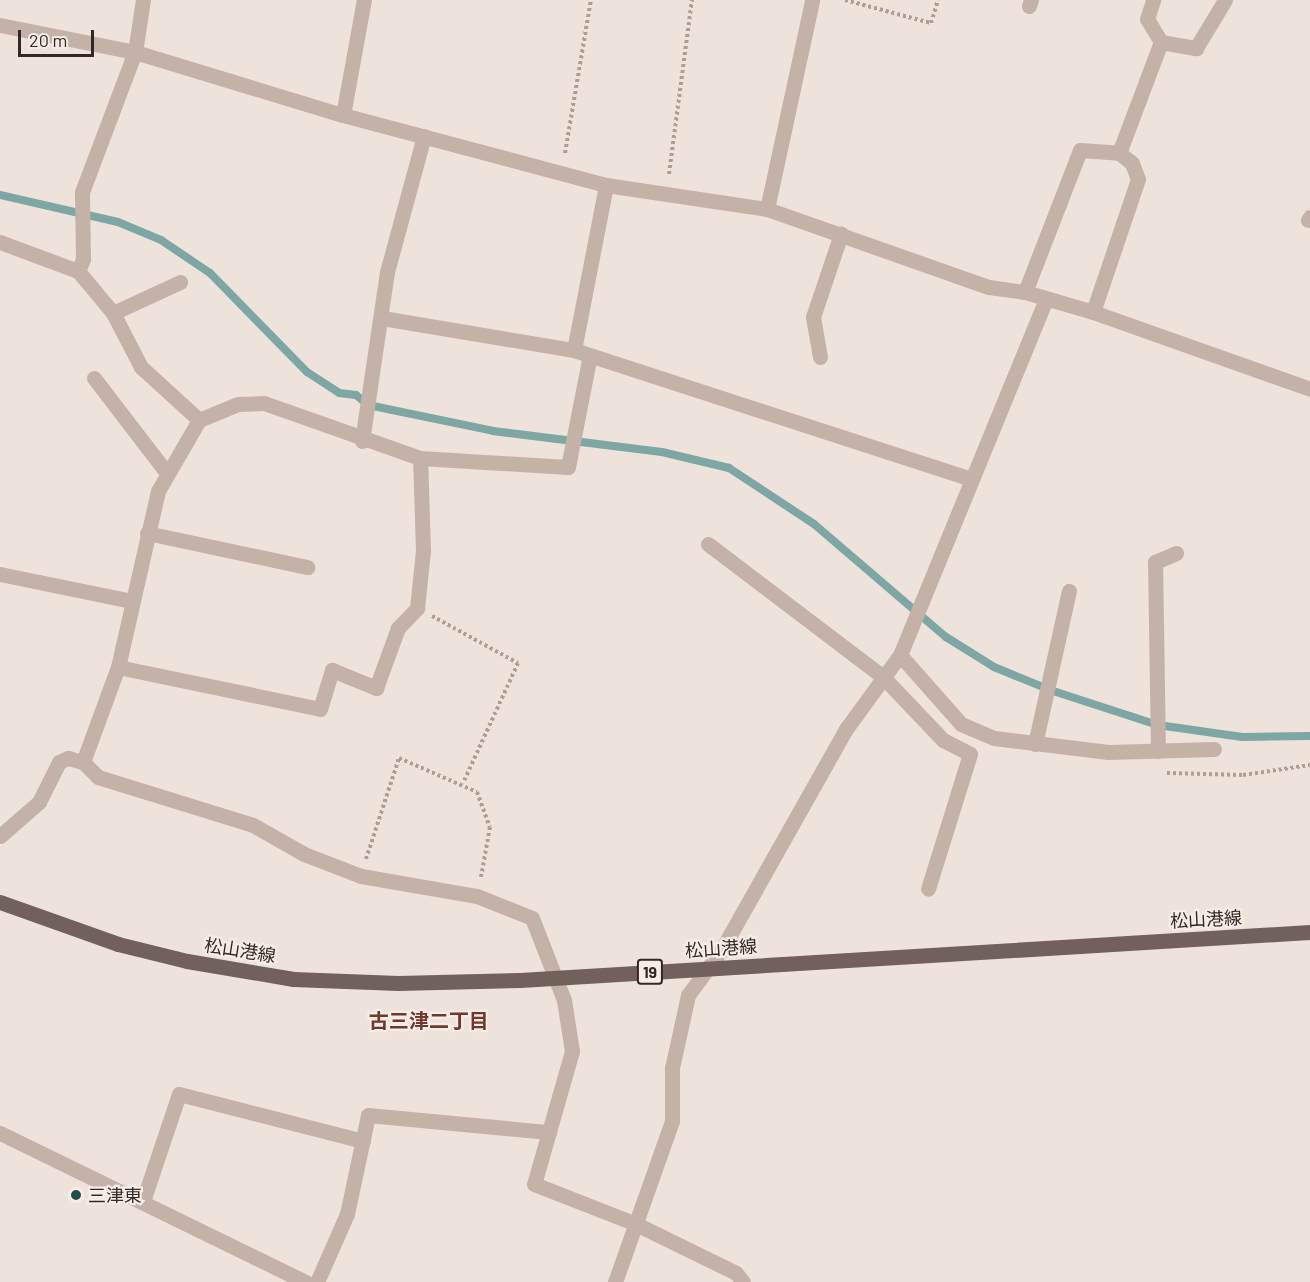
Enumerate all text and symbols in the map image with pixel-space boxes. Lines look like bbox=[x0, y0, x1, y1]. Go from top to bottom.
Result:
scale bar bbox=[21, 18, 98, 56]
text: 20 m bbox=[29, 29, 67, 51]
street label: 松山港線 bbox=[1169, 906, 1243, 932]
street label: 松山港線 bbox=[203, 934, 277, 966]
street label: 松山港線 bbox=[684, 935, 758, 961]
road number: 19 bbox=[636, 959, 664, 985]
district label: 古三津二丁目 bbox=[369, 1008, 489, 1032]
place label: 三津東 bbox=[88, 1184, 142, 1206]
marker: 三津東 bbox=[69, 1188, 83, 1202]

